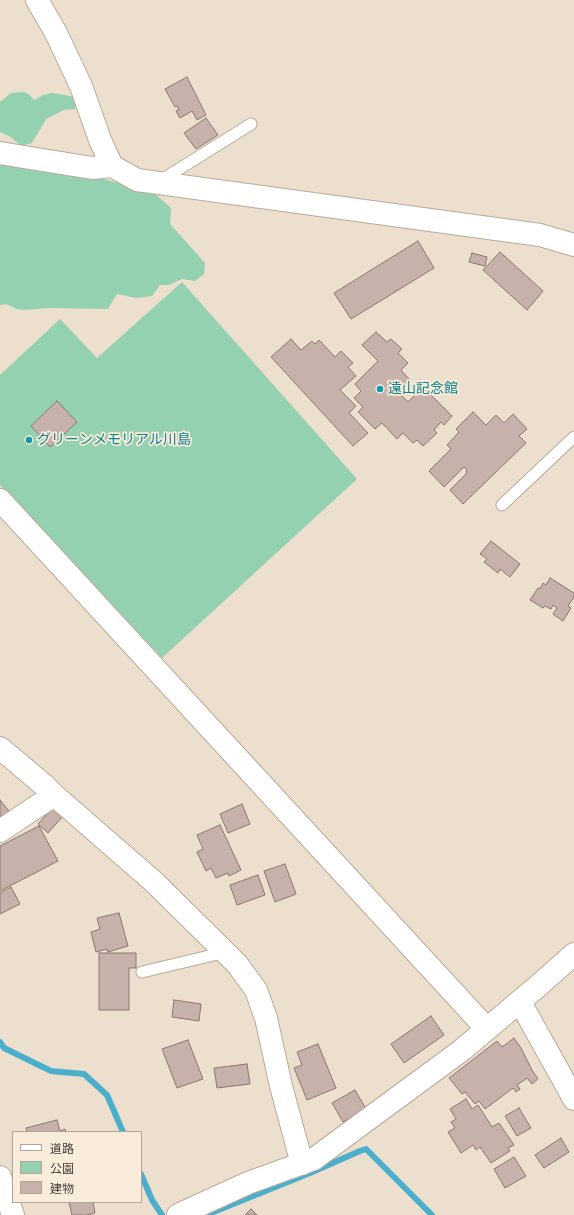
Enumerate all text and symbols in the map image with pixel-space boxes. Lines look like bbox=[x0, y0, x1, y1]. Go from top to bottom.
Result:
place label: 遠山記念館 bbox=[388, 381, 458, 397]
marker: 遠山記念館 bbox=[375, 384, 385, 394]
place label: グリーンメモリアル川島 bbox=[37, 432, 191, 448]
marker: グリーンメモリアル川島 bbox=[24, 435, 34, 445]
legend bbox=[12, 1131, 142, 1203]
text: 道路 bbox=[50, 1142, 74, 1156]
text: 公園 bbox=[50, 1162, 74, 1176]
text: 建物 bbox=[50, 1182, 74, 1196]

